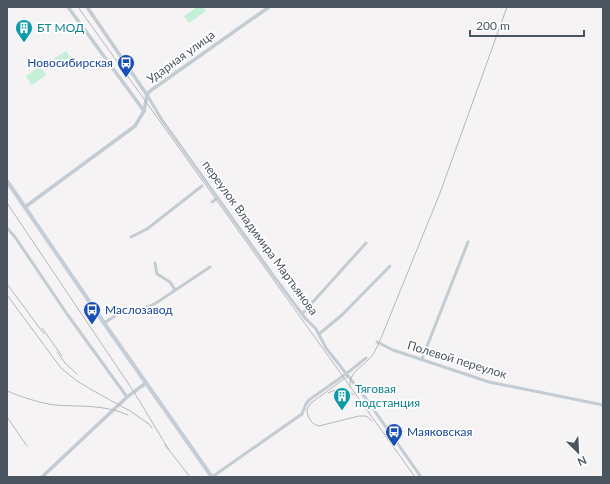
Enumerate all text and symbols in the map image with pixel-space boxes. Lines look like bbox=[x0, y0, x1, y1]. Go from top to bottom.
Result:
scale bar bbox=[470, 12, 584, 38]
building icon: БТ МОД bbox=[14, 18, 34, 43]
text: 200 m bbox=[476, 18, 510, 33]
place label: БТ МОД bbox=[37, 20, 85, 35]
street label: Ударная улица bbox=[144, 27, 218, 86]
bus stop icon: Новосибирская bbox=[116, 53, 136, 78]
place label: Новосибирская bbox=[27, 55, 113, 70]
street label: переулок Владимира Мартьянова bbox=[199, 158, 322, 318]
bus stop icon: Маслозавод bbox=[82, 300, 102, 325]
place label: Маслозавод bbox=[105, 302, 173, 317]
street label: Полевой переулок bbox=[406, 337, 509, 382]
place label: Тяговая подстанция bbox=[355, 381, 420, 410]
building icon: Тяговая подстанция bbox=[332, 386, 352, 411]
bus stop icon: Маяковская bbox=[384, 422, 404, 447]
place label: Маяковская bbox=[407, 424, 472, 439]
north arrow bbox=[558, 432, 598, 472]
text: N bbox=[576, 454, 589, 469]

